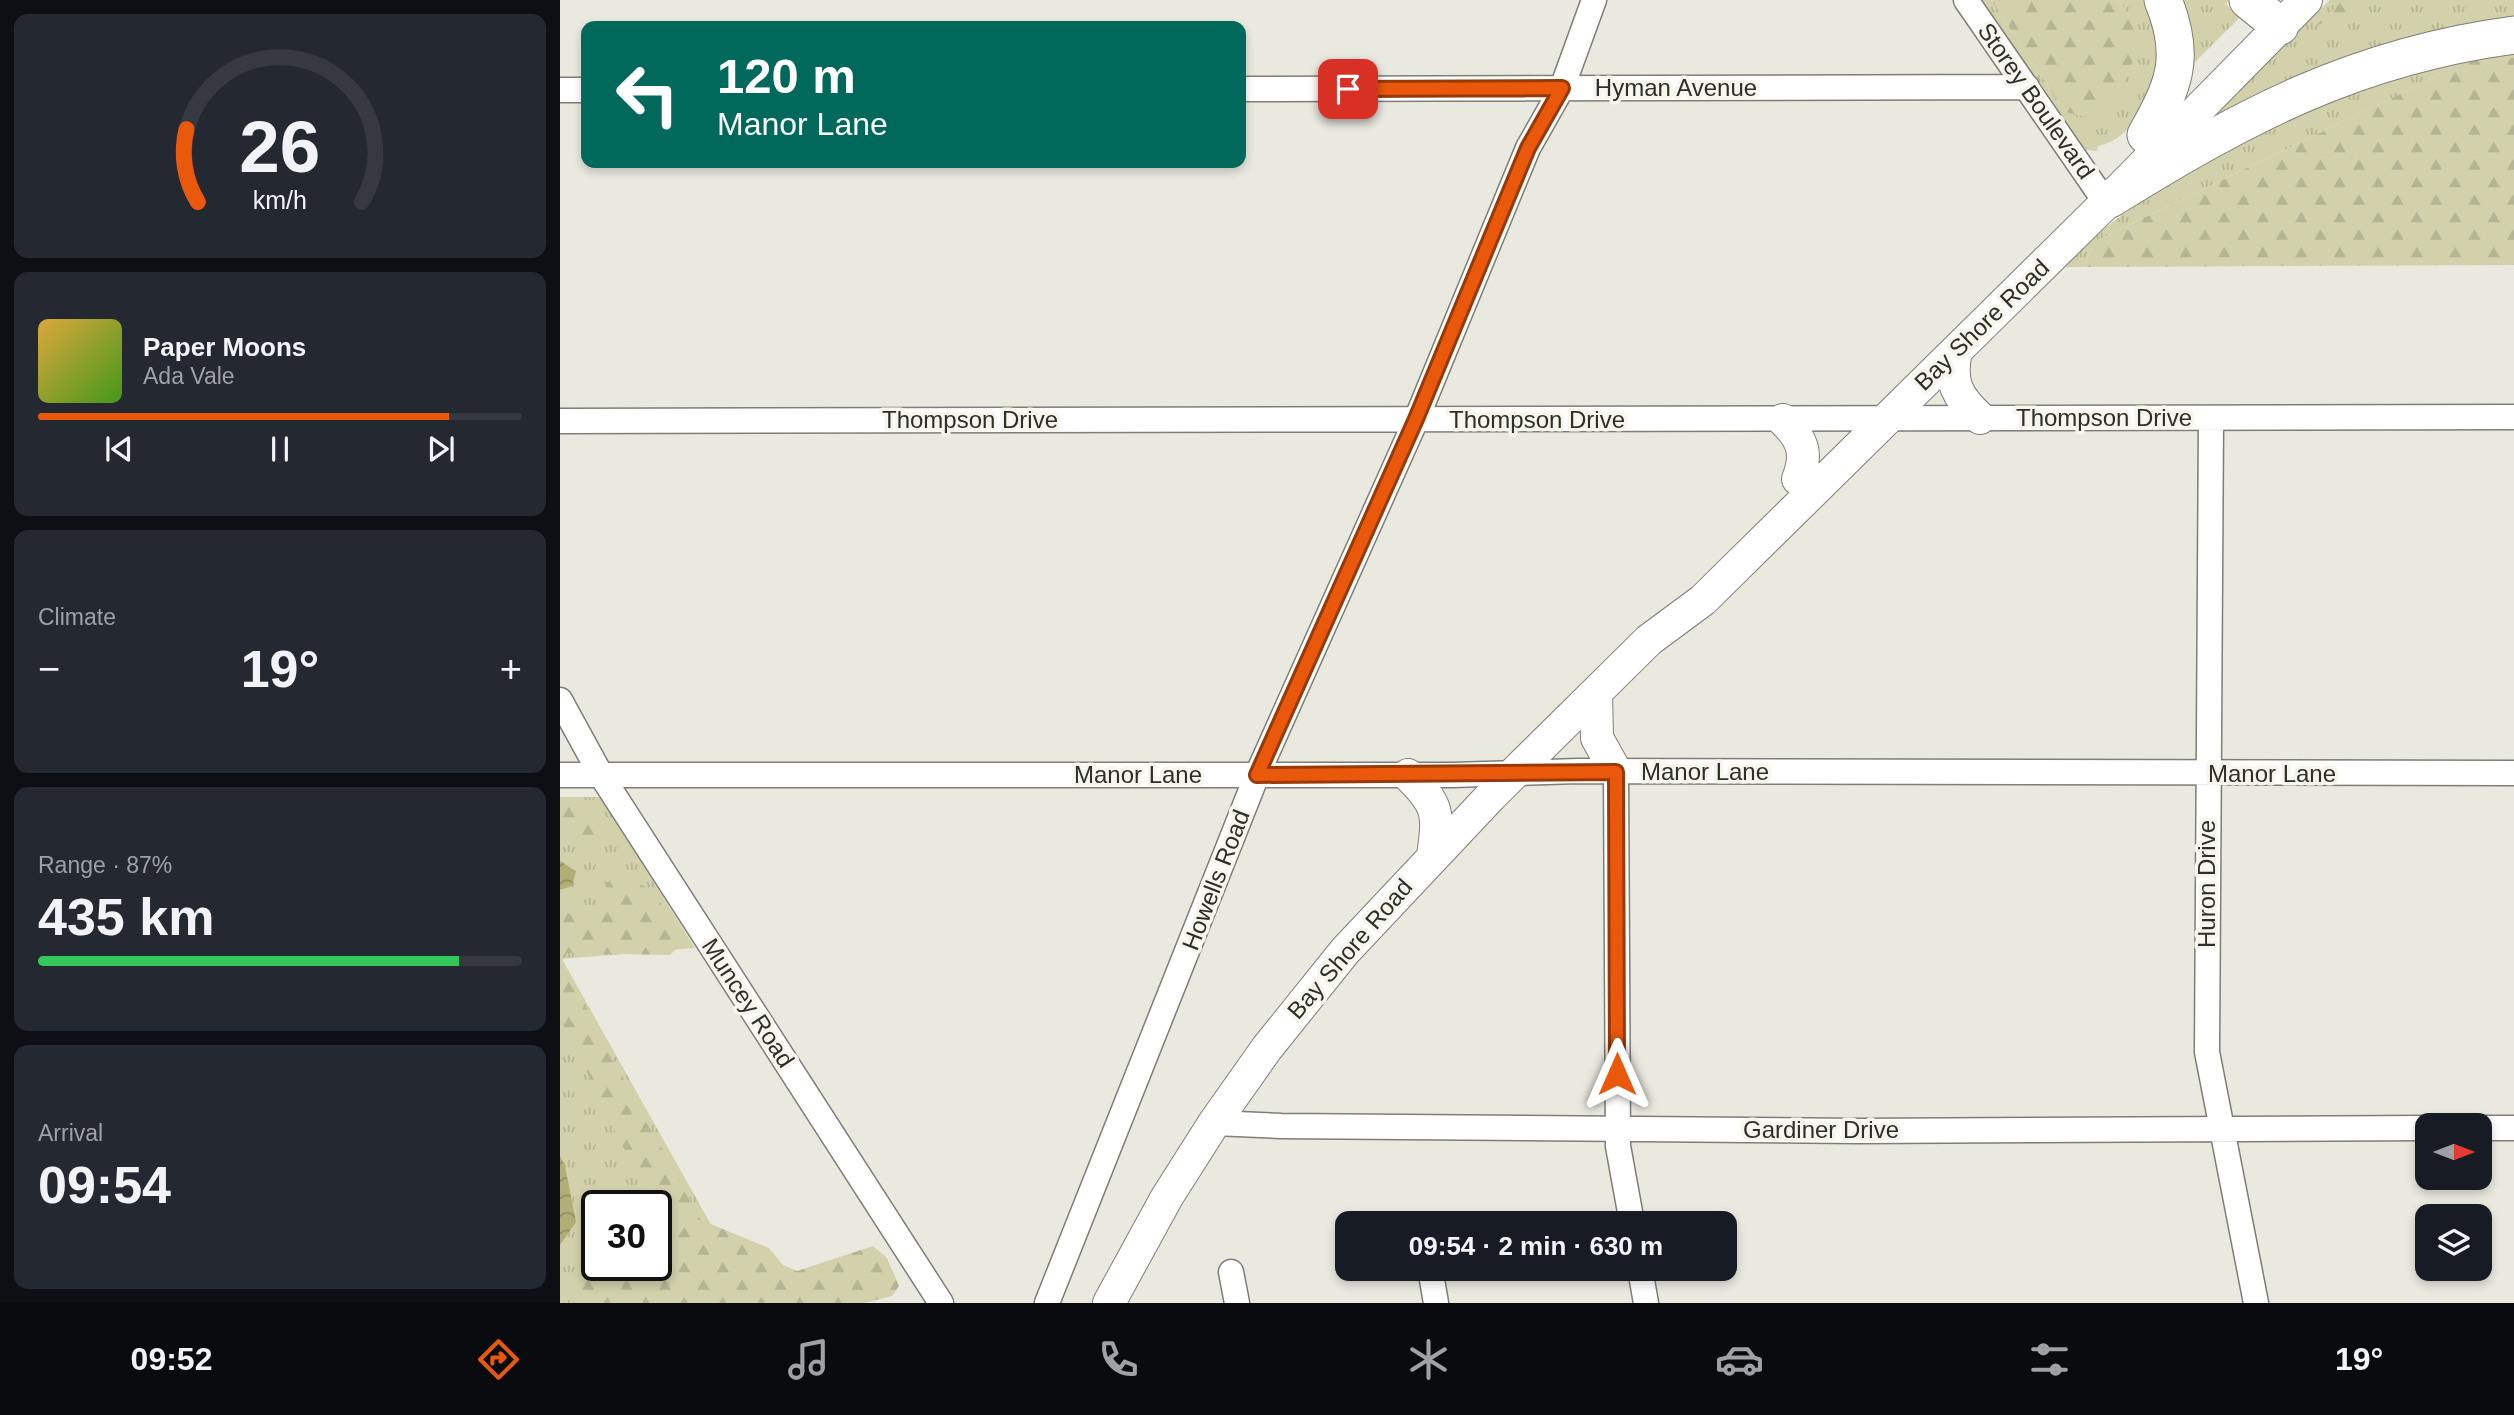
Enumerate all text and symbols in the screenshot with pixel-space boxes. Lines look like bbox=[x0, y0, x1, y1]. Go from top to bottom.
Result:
street label: Storey Boulevard bbox=[1973, 18, 2100, 184]
icon: left bbox=[602, 49, 693, 140]
text: 120 m bbox=[717, 49, 856, 103]
pin bbox=[1318, 59, 1378, 119]
icon: arrive bbox=[1329, 70, 1367, 108]
street label: Hyman Avenue bbox=[1595, 74, 1757, 101]
text: 26 bbox=[240, 106, 320, 187]
text: Manor Lane bbox=[717, 106, 888, 142]
text: km/h bbox=[253, 186, 307, 214]
street label: Bay Shore Road bbox=[1909, 254, 2054, 396]
text: Paper Moons bbox=[143, 332, 306, 362]
text: Ada Vale bbox=[143, 363, 235, 389]
street label: Thompson Drive bbox=[2016, 404, 2192, 431]
street label: Thompson Drive bbox=[882, 406, 1058, 433]
street label: Thompson Drive bbox=[1449, 406, 1625, 433]
icon: previous bbox=[100, 430, 138, 468]
icon: pause bbox=[261, 430, 299, 468]
icon: next bbox=[422, 430, 460, 468]
text: Climate bbox=[38, 604, 116, 630]
text: 19° bbox=[241, 640, 319, 698]
text: − bbox=[38, 648, 60, 690]
text: + bbox=[500, 648, 522, 690]
street label: Manor Lane bbox=[1641, 758, 1769, 785]
street label: Manor Lane bbox=[2208, 760, 2336, 787]
street label: Manor Lane bbox=[1074, 761, 1202, 788]
street label: Howells Road bbox=[1176, 806, 1255, 954]
street label: Huron Drive bbox=[2193, 820, 2220, 948]
text: Range · 87% bbox=[38, 852, 172, 878]
street label: Bay Shore Road bbox=[1282, 873, 1418, 1024]
text: 435 km bbox=[38, 888, 214, 946]
street label: Muncey Road bbox=[697, 933, 800, 1072]
position arrow bbox=[1580, 1037, 1654, 1111]
north arrow bbox=[2415, 1113, 2492, 1190]
map controls bbox=[2415, 1113, 2492, 1281]
street label: Gardiner Drive bbox=[1743, 1116, 1899, 1143]
text: Arrival bbox=[38, 1120, 103, 1146]
text: 09:54 bbox=[38, 1156, 171, 1214]
speed limit sign: 30 bbox=[581, 1190, 672, 1281]
button: layers bbox=[2415, 1204, 2492, 1281]
text: 09:54 · 2 min · 630 m bbox=[1409, 1231, 1663, 1261]
icon: directions bbox=[474, 1335, 523, 1384]
icon: music bbox=[784, 1335, 833, 1384]
icon: phone bbox=[1094, 1335, 1143, 1384]
icon: climate bbox=[1404, 1335, 1453, 1384]
icon: car bbox=[1715, 1335, 1764, 1384]
icon: filters bbox=[2025, 1335, 2074, 1384]
text: 09:52 bbox=[131, 1341, 212, 1377]
text: 19° bbox=[2335, 1341, 2383, 1377]

